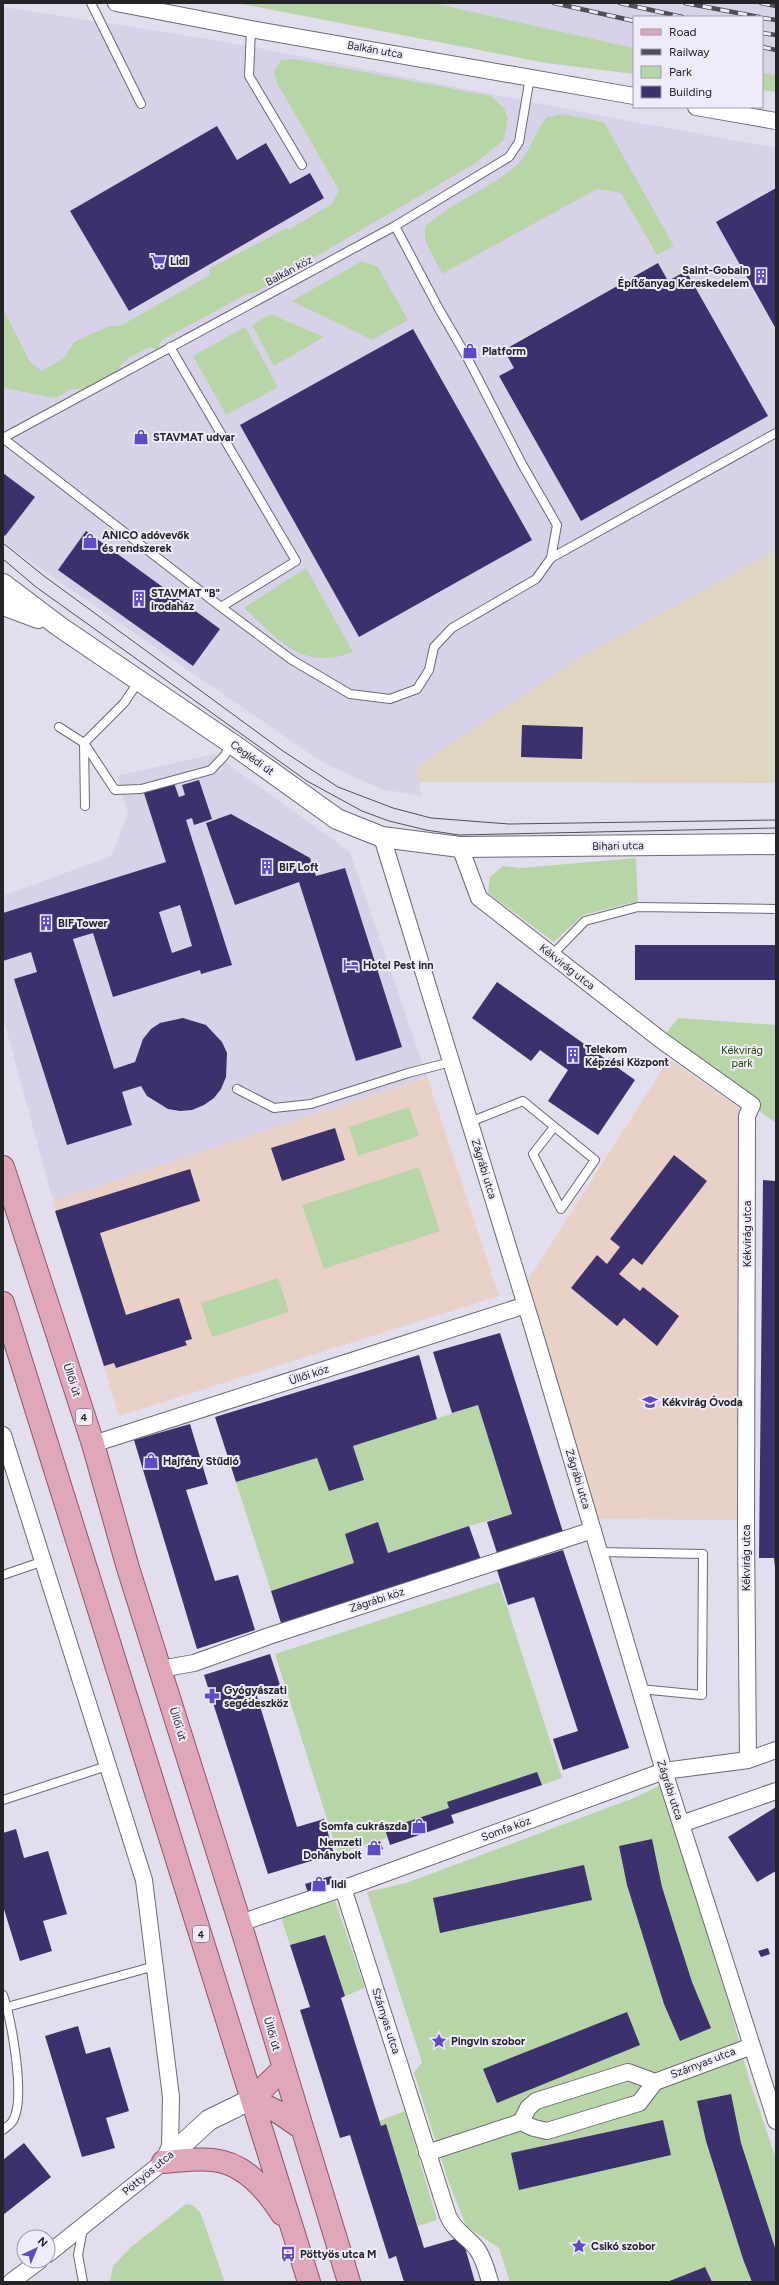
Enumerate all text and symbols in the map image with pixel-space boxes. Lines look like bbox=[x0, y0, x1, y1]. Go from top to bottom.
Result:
legend bbox=[633, 16, 763, 108]
text: Road bbox=[669, 25, 697, 39]
street label: Balkán utca bbox=[346, 39, 404, 61]
text: Railway bbox=[669, 45, 710, 59]
text: Park bbox=[669, 65, 692, 79]
text: Building bbox=[669, 85, 712, 99]
supermarket icon: Lidl bbox=[149, 252, 167, 270]
street label: Balkán köz bbox=[263, 253, 315, 289]
place label: Lidl bbox=[170, 255, 188, 268]
place label: Saint-Gobain Építőanyag Kereskedelem bbox=[618, 264, 749, 290]
building icon: Saint-Gobain Építőanyag Kereskedelem bbox=[752, 267, 770, 285]
shop icon: Platform bbox=[461, 342, 479, 360]
place label: Platform bbox=[482, 345, 526, 358]
shop icon: STAVMAT udvar bbox=[132, 428, 150, 446]
place label: STAVMAT udvar bbox=[153, 431, 236, 444]
place label: ANICO adóvevők és rendszerek bbox=[102, 529, 189, 555]
shop icon: ANICO adóvevők és rendszerek bbox=[81, 532, 99, 550]
place label: STAVMAT "B" irodaház bbox=[151, 587, 220, 613]
building icon: STAVMAT "B" irodaház bbox=[130, 590, 148, 608]
street label: Ceglédi út bbox=[228, 738, 276, 778]
street label: Bihari utca bbox=[592, 839, 644, 853]
building icon: BIF Loft bbox=[258, 858, 276, 876]
place label: BIF Loft bbox=[279, 861, 319, 874]
building icon: BIF Tower bbox=[37, 914, 55, 932]
place label: BIF Tower bbox=[58, 917, 109, 930]
street label: Kékvirág utca bbox=[537, 941, 597, 993]
hotel icon: Hotel Pest inn bbox=[342, 956, 360, 974]
place label: Hotel Pest inn bbox=[363, 959, 434, 972]
place label: Telekom Képzési Központ bbox=[585, 1043, 670, 1069]
park label: Kékvirág park bbox=[721, 1044, 763, 1070]
building icon: Telekom Képzési Központ bbox=[564, 1046, 582, 1064]
street label: Zágrábi utca bbox=[469, 1137, 499, 1201]
street label: Kékvirág utca bbox=[741, 1201, 754, 1267]
street label: Üllői út bbox=[60, 1361, 84, 1398]
street label: Üllői köz bbox=[287, 1361, 331, 1388]
school or university icon: Kékvirág Óvoda bbox=[641, 1393, 659, 1411]
place label: Kékvirág Óvoda bbox=[662, 1395, 743, 1409]
road number: 4 bbox=[76, 1409, 92, 1425]
street label: Zágrábi utca bbox=[563, 1447, 593, 1511]
shop icon: Hajfény Stűdió bbox=[142, 1452, 160, 1470]
place label: Hajfény Stűdió bbox=[163, 1455, 239, 1468]
street label: Kékvirág utca bbox=[740, 1525, 753, 1591]
street label: Zágrábi köz bbox=[348, 1585, 406, 1615]
place label: Gyógyászati segédeszköz bbox=[224, 1684, 288, 1710]
pharmacy icon: Gyógyászati segédeszköz bbox=[203, 1687, 221, 1705]
street label: Üllői út bbox=[167, 1705, 190, 1742]
street label: Zágrábi utca bbox=[654, 1759, 686, 1821]
street label: Somfa köz bbox=[479, 1814, 533, 1844]
shop icon: Somfa cukrászda bbox=[410, 1817, 428, 1835]
place label: Somfa cukrászda bbox=[321, 1820, 407, 1833]
place label: Nemzeti Dohánybolt bbox=[303, 1836, 363, 1862]
shop icon: Nemzeti Dohánybolt bbox=[365, 1839, 383, 1857]
shop icon: Ildi bbox=[310, 1875, 328, 1893]
place label: Ildi bbox=[331, 1878, 346, 1891]
road number: 4 bbox=[193, 1926, 209, 1942]
street label: Szárnyas utca bbox=[369, 1986, 403, 2056]
street label: Üllői út bbox=[261, 2015, 284, 2052]
place icon: Pingvin szobor bbox=[430, 2032, 448, 2050]
place label: Pingvin szobor bbox=[451, 2035, 526, 2048]
street label: Szárnyas utca bbox=[669, 2045, 737, 2081]
street label: Pöttyös utca bbox=[120, 2148, 176, 2198]
north arrow bbox=[16, 2229, 56, 2269]
text: N bbox=[35, 2235, 50, 2250]
place icon: Csikó szobor bbox=[570, 2237, 588, 2255]
place label: Csikó szobor bbox=[591, 2240, 656, 2253]
bus stop icon: Pöttyös utca M bbox=[279, 2245, 297, 2263]
place label: Pöttyös utca M bbox=[300, 2248, 377, 2261]

